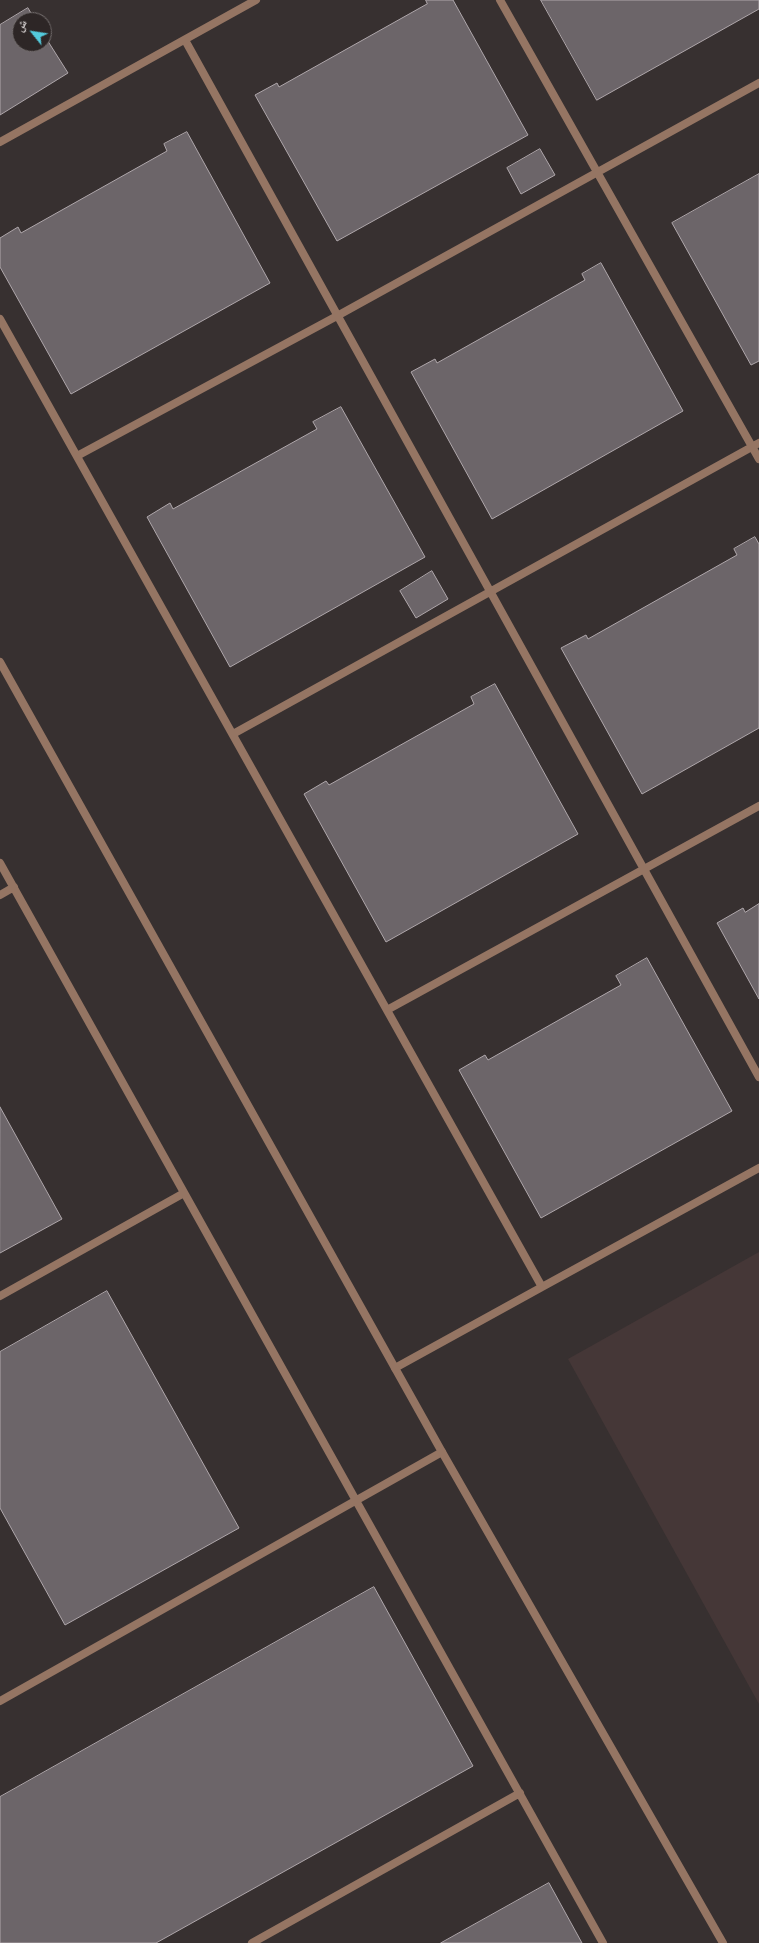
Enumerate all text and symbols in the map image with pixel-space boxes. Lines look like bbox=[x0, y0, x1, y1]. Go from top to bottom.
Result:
north arrow bbox=[12, 12, 52, 52]
text: ش bbox=[11, 16, 33, 36]

